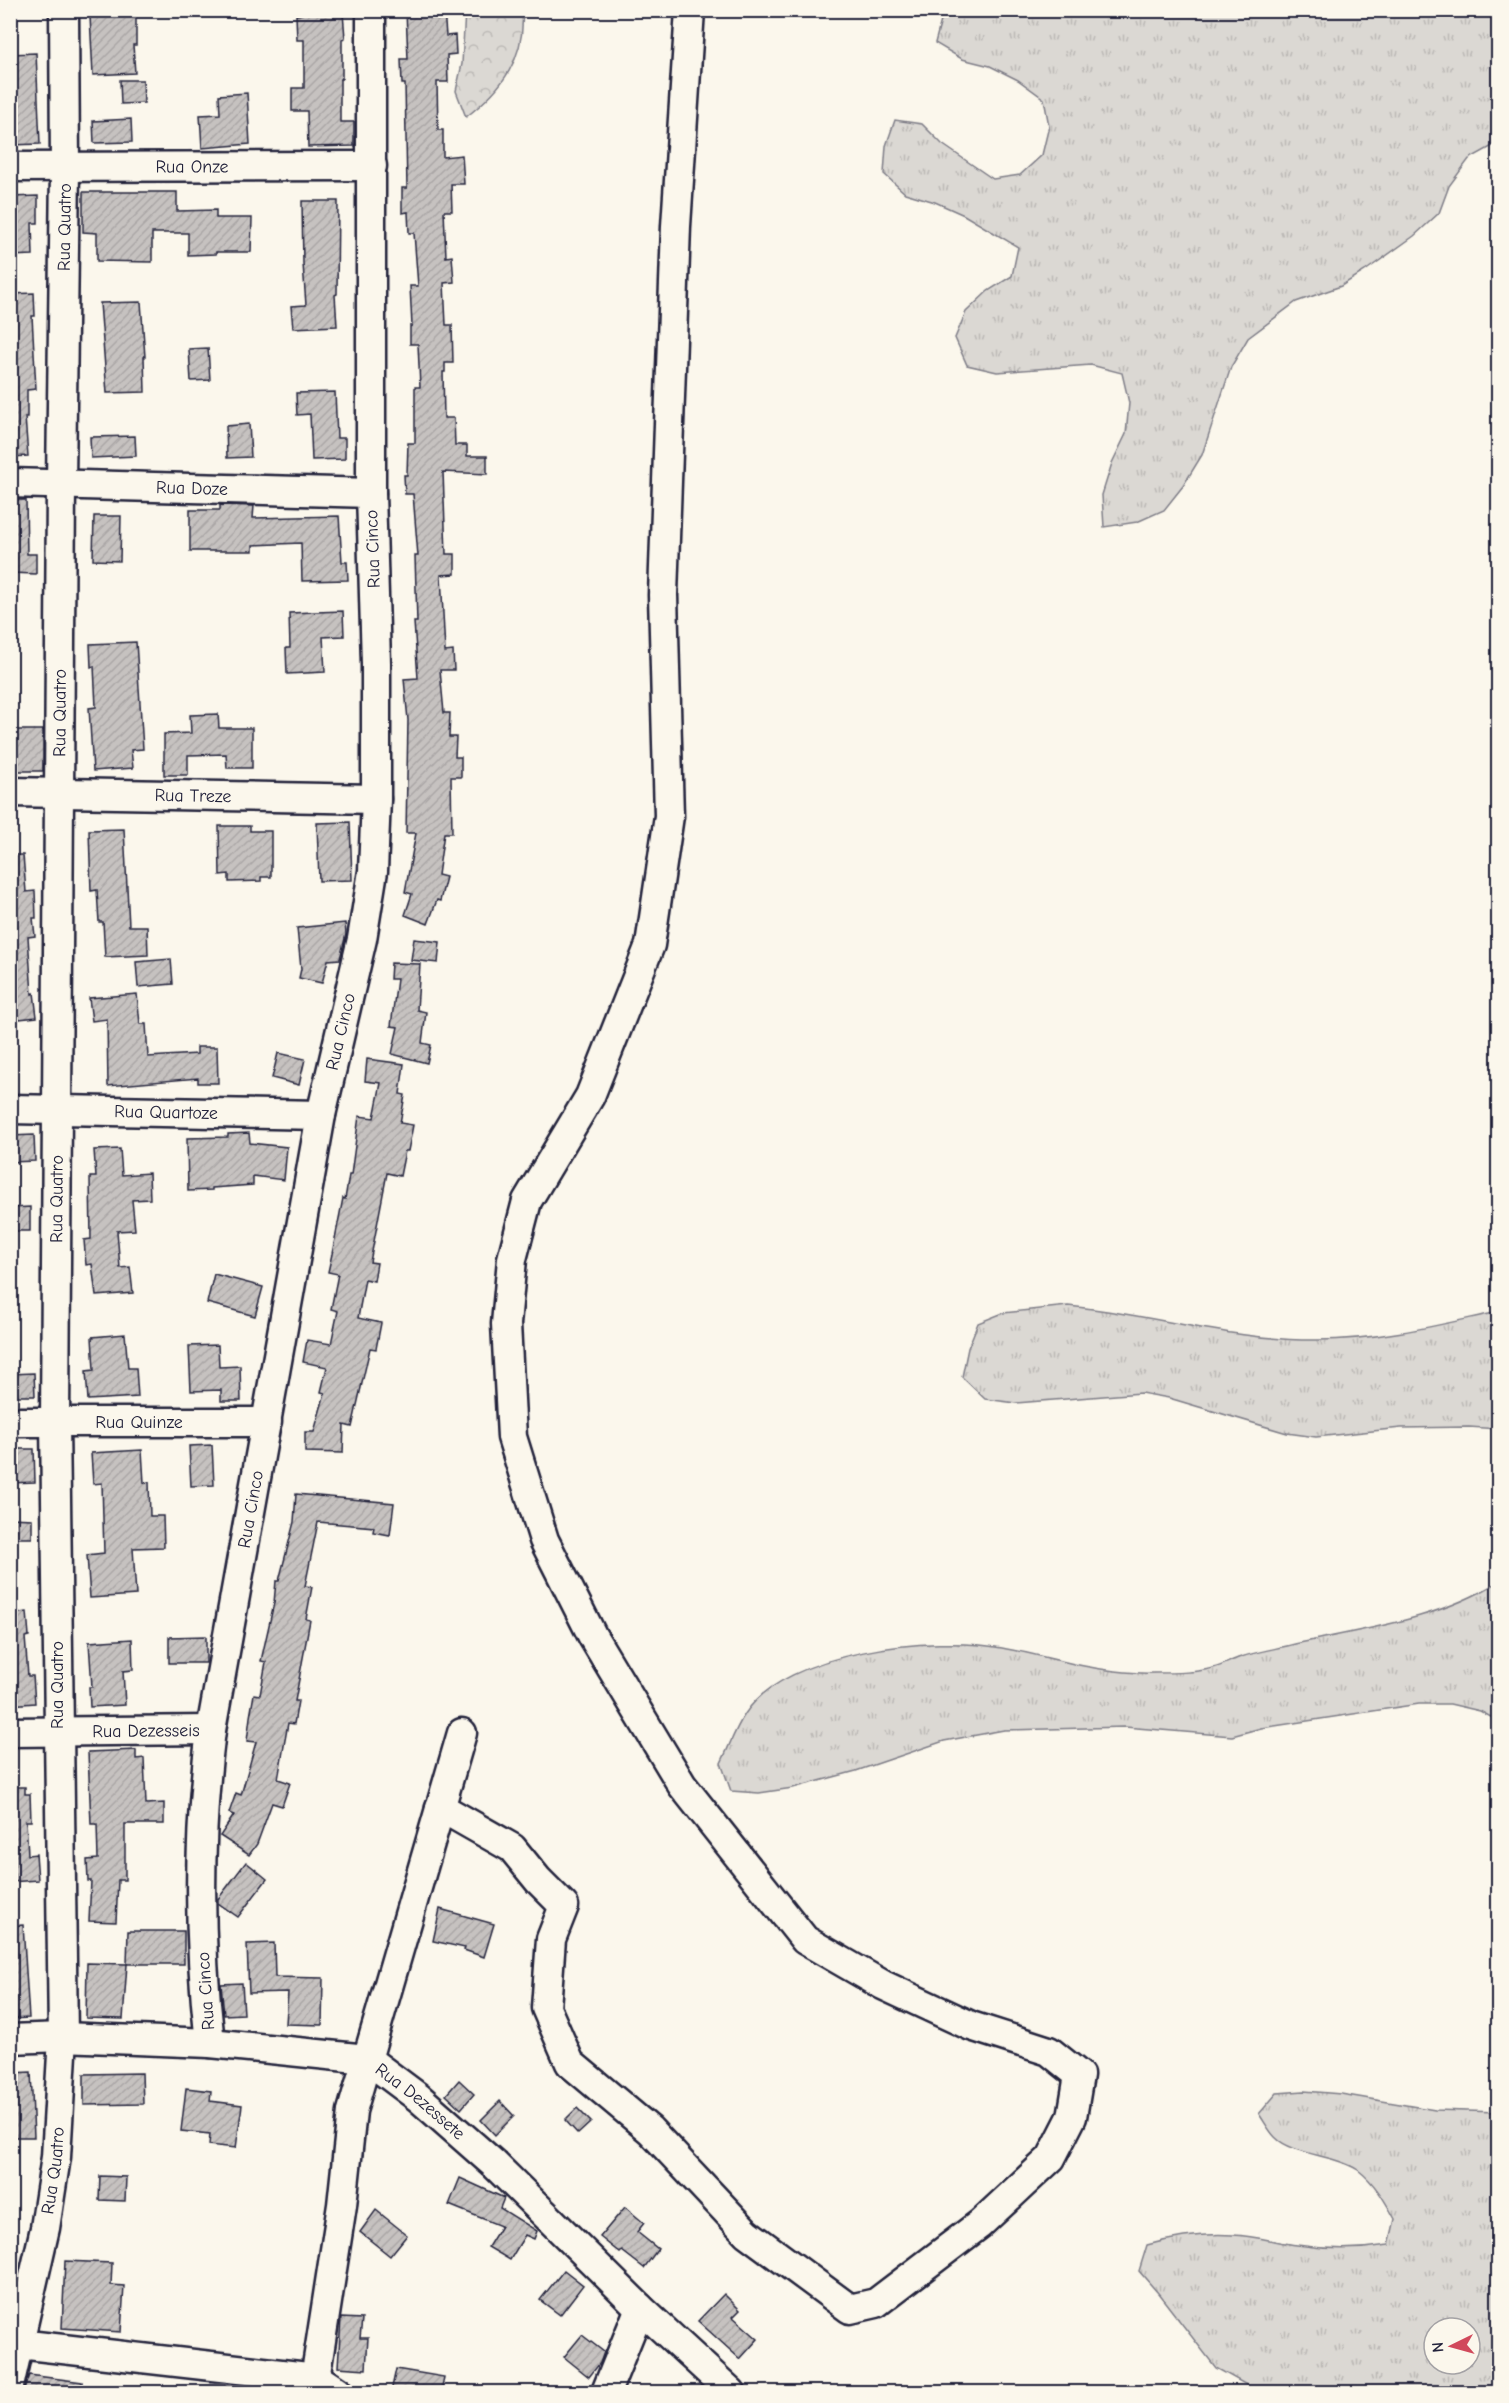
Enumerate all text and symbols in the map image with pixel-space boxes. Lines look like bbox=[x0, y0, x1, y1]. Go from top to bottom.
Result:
street label: Rua Onze bbox=[155, 156, 229, 177]
street label: Rua Quatro bbox=[53, 183, 75, 271]
street label: Rua Doze bbox=[156, 477, 228, 500]
street label: Rua Cinco bbox=[361, 509, 385, 589]
street label: Rua Quatro bbox=[49, 669, 70, 757]
street label: Rua Treze bbox=[154, 784, 232, 807]
street label: Rua Cinco bbox=[321, 991, 360, 1072]
street label: Rua Quartoze bbox=[114, 1101, 218, 1124]
street label: Rua Quatro bbox=[46, 1155, 67, 1243]
street label: Rua Quinze bbox=[95, 1412, 183, 1433]
street label: Rua Cinco bbox=[233, 1469, 268, 1550]
street label: Rua Quatro bbox=[47, 1641, 68, 1729]
street label: Rua Dezesseis bbox=[92, 1720, 200, 1742]
street label: Rua Cinco bbox=[193, 1951, 219, 2031]
street label: Rua Dezessete bbox=[371, 2059, 469, 2144]
street label: Rua Quatro bbox=[37, 2126, 68, 2216]
north arrow bbox=[1422, 2316, 1482, 2376]
text: N bbox=[1429, 2341, 1447, 2353]

